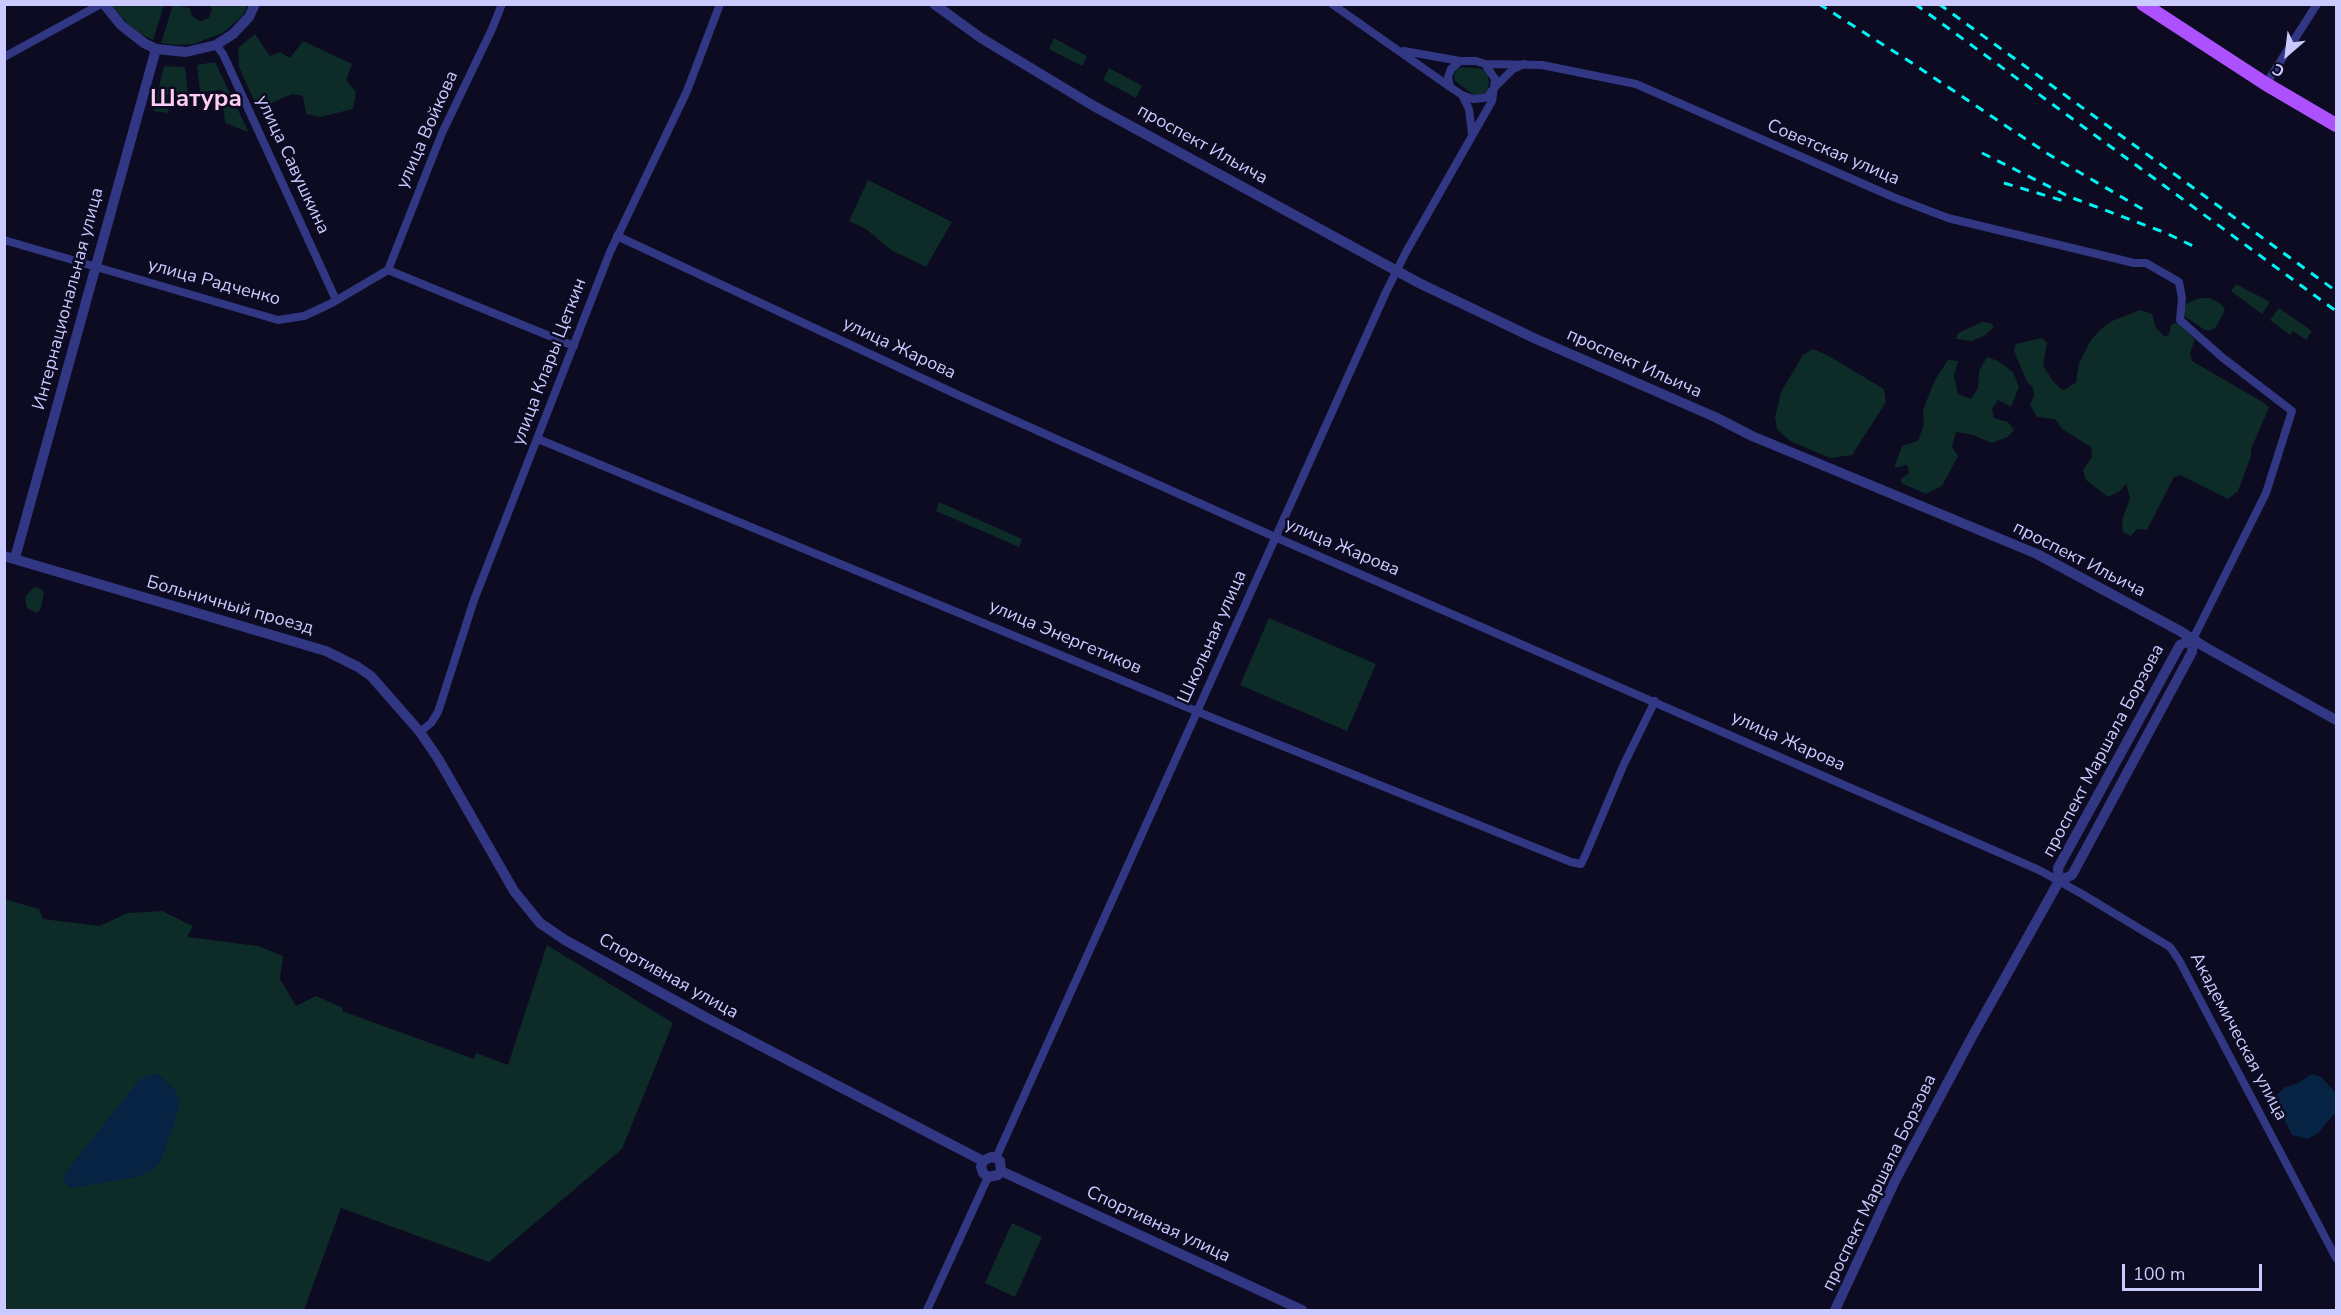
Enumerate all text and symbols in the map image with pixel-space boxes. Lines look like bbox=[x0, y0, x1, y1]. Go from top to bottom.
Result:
north arrow bbox=[2257, 24, 2317, 84]
text: С bbox=[2269, 58, 2289, 82]
street label: улица Войкова bbox=[392, 68, 464, 192]
district label: Шатура bbox=[150, 86, 242, 114]
street label: улица Савушкина bbox=[250, 92, 334, 238]
street label: проспект Ильича bbox=[1133, 100, 1271, 190]
street label: Советская улица bbox=[1763, 115, 1903, 191]
street label: Интернациональная улица bbox=[29, 186, 109, 412]
street label: улица Радченко bbox=[145, 255, 283, 311]
street label: улица Клары Цеткин bbox=[508, 275, 592, 449]
street label: улица Жарова bbox=[839, 313, 959, 385]
street label: проспект Ильича bbox=[1563, 325, 1705, 403]
street label: улица Жарова bbox=[1281, 514, 1403, 582]
street label: проспект Ильича bbox=[2009, 517, 2149, 603]
street label: Школьная улица bbox=[1174, 567, 1252, 707]
street label: Больничный проезд bbox=[144, 572, 316, 640]
street label: улица Энергетиков bbox=[986, 596, 1144, 680]
street label: проспект Маршала Борзова bbox=[2039, 641, 2169, 861]
street label: улица Жарова bbox=[1728, 707, 1848, 777]
street label: Спортивная улица bbox=[594, 930, 742, 1024]
street label: Академическая улица bbox=[2185, 949, 2291, 1125]
street label: проспект Маршала Борзова bbox=[1818, 1071, 1942, 1295]
street label: Спортивная улица bbox=[1082, 1182, 1234, 1268]
scale bar bbox=[2125, 1252, 2264, 1290]
text: 100 m bbox=[2133, 1262, 2185, 1286]

